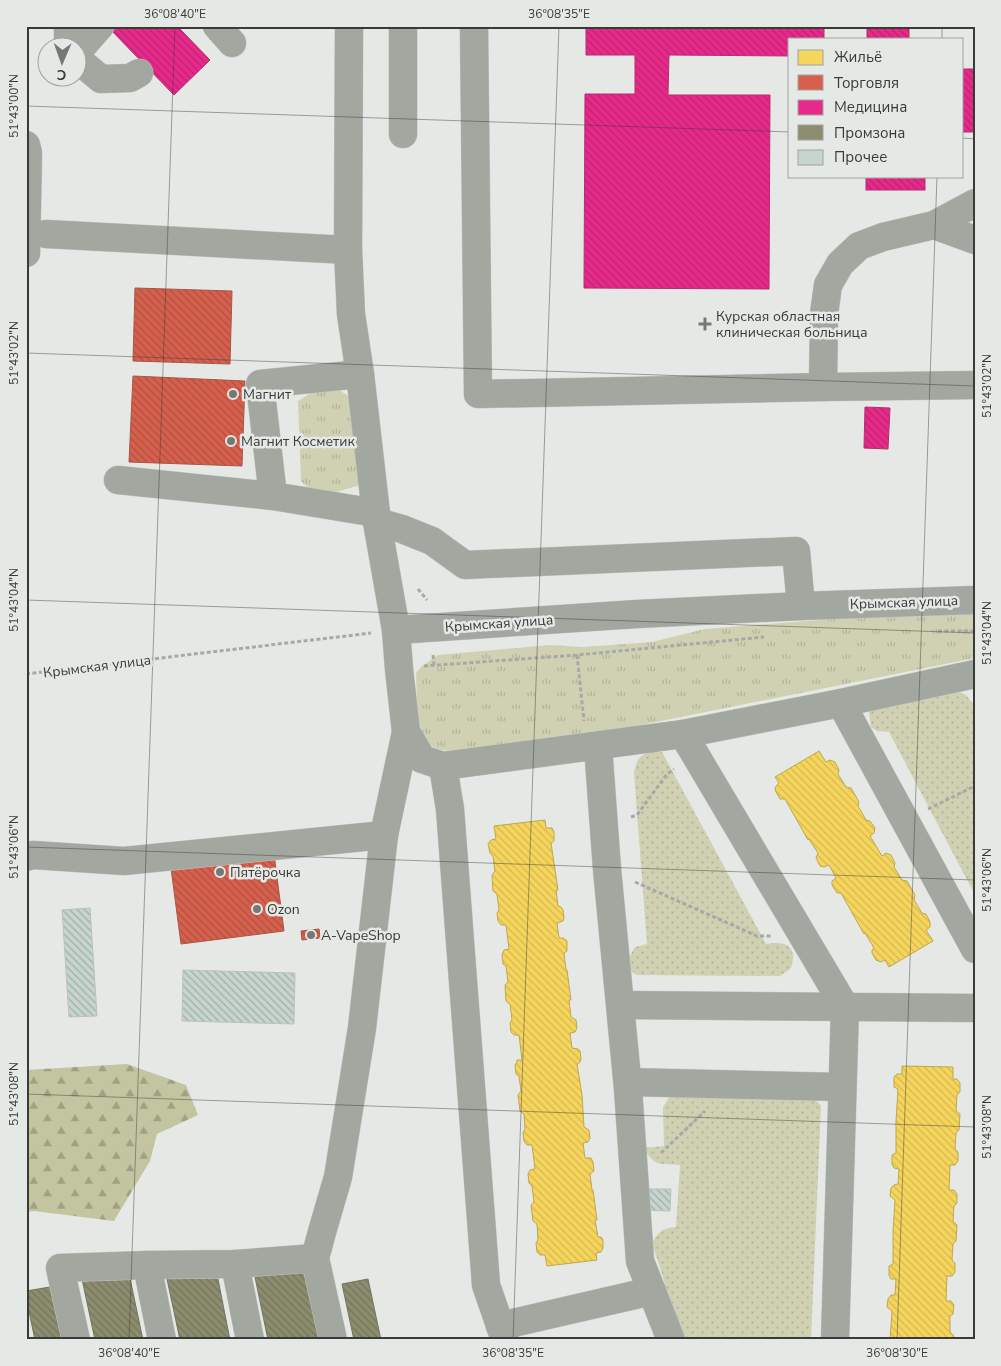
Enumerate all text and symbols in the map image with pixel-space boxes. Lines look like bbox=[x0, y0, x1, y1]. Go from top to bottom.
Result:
text: 36°08'40"E bbox=[144, 6, 206, 22]
text: 36°08'35"E bbox=[528, 6, 590, 22]
north arrow bbox=[38, 38, 88, 88]
legend bbox=[788, 38, 964, 178]
text: Жильё bbox=[834, 47, 882, 67]
text: С bbox=[56, 65, 67, 84]
text: Торговля bbox=[834, 73, 899, 93]
text: 51°43'00"N bbox=[6, 74, 22, 138]
text: Медицина bbox=[834, 97, 907, 117]
text: Промзона bbox=[834, 123, 905, 143]
text: Прочее bbox=[834, 147, 887, 167]
place label: Курская областная клиническая больница bbox=[716, 307, 868, 342]
marker: Курская областная клиническая больница bbox=[698, 317, 712, 331]
text: 51°43'02"N bbox=[6, 321, 22, 385]
text: 51°43'02"N bbox=[979, 354, 995, 418]
place label: Магнит bbox=[243, 385, 292, 404]
marker: Магнит bbox=[227, 388, 239, 400]
place label: Магнит Косметик bbox=[241, 432, 355, 451]
marker: Магнит Косметик bbox=[225, 435, 237, 447]
text: 51°43'04"N bbox=[6, 568, 22, 632]
street label: Крымская улица bbox=[849, 591, 959, 614]
text: 51°43'04"N bbox=[979, 601, 995, 665]
street label: Крымская улица bbox=[444, 610, 554, 637]
street label: Крымская улица bbox=[42, 650, 152, 683]
text: 51°43'06"N bbox=[6, 815, 22, 879]
text: 51°43'06"N bbox=[979, 848, 995, 912]
place label: Пятёрочка bbox=[230, 863, 301, 882]
marker: Пятёрочка bbox=[214, 866, 226, 878]
place label: Ozon bbox=[267, 900, 300, 919]
marker: Ozon bbox=[251, 903, 263, 915]
place label: A-VapeShop bbox=[321, 926, 401, 945]
marker: A-VapeShop bbox=[305, 929, 317, 941]
text: 51°43'08"N bbox=[6, 1062, 22, 1126]
text: 51°43'08"N bbox=[979, 1095, 995, 1159]
text: 36°08'40"E bbox=[98, 1345, 160, 1361]
text: 36°08'35"E bbox=[482, 1345, 544, 1361]
text: 36°08'30"E bbox=[866, 1345, 928, 1361]

